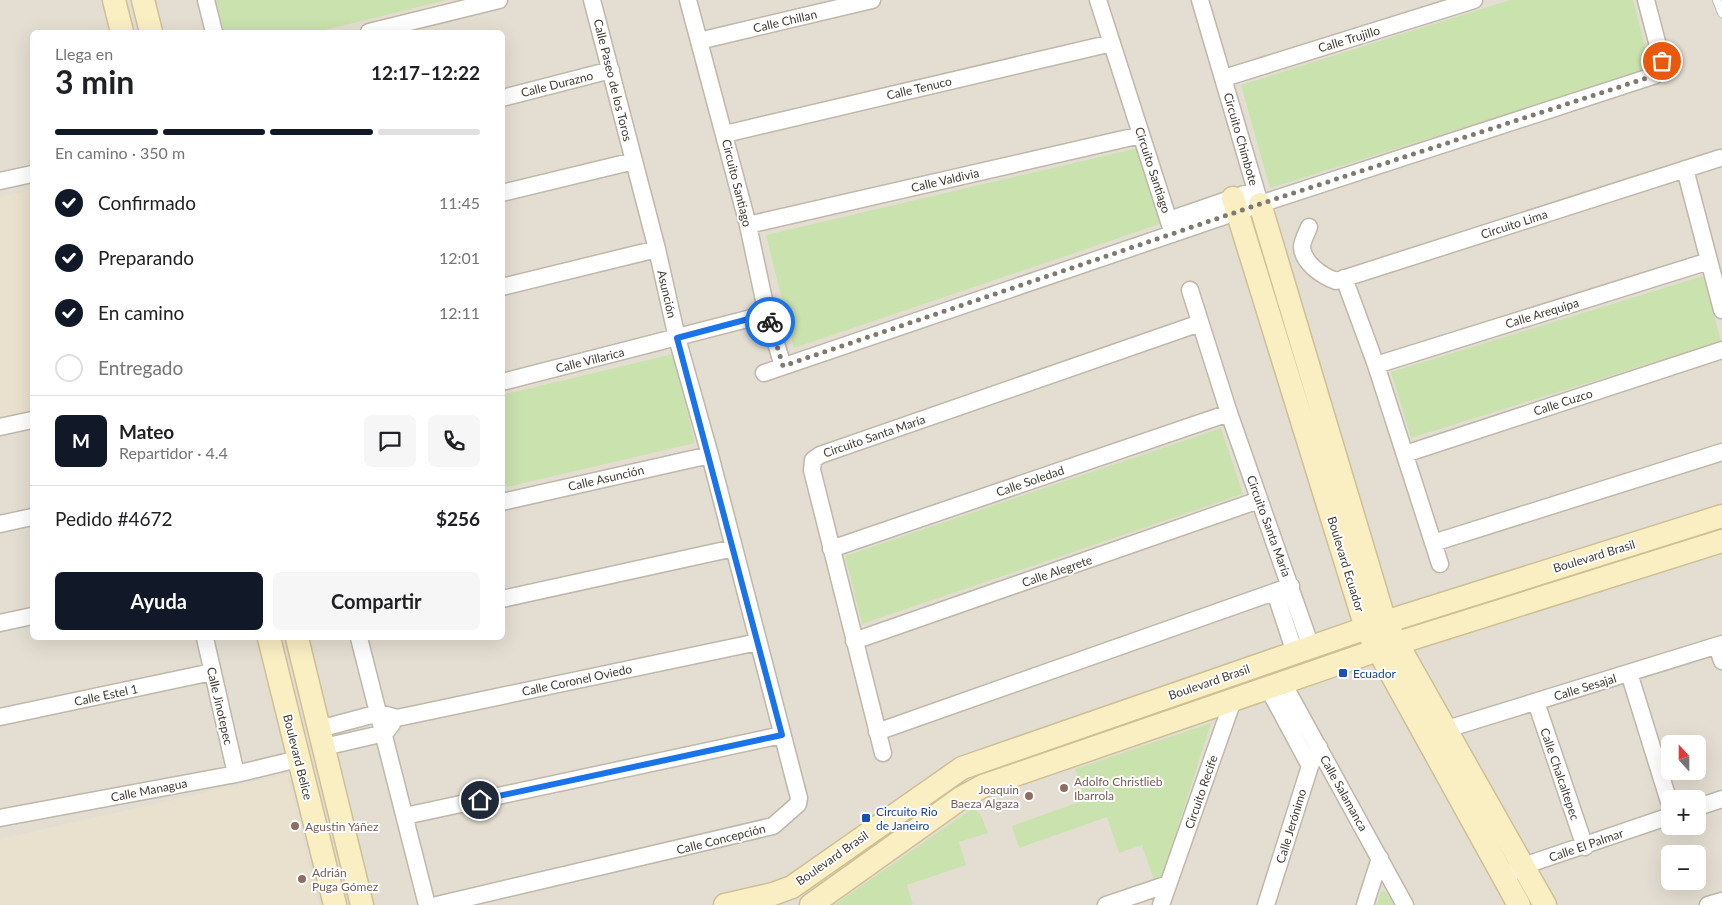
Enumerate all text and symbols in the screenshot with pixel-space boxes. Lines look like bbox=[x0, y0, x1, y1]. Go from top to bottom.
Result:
street label: Calle Chillan bbox=[752, 6, 818, 36]
street label: Calle Paseo de los Toros bbox=[591, 17, 635, 143]
street label: Calle Trujillo bbox=[1316, 22, 1382, 55]
pin bbox=[1641, 40, 1683, 82]
text: Llega en bbox=[55, 44, 113, 63]
icon: bag bbox=[1648, 47, 1676, 75]
text: 12:17–12:22 bbox=[371, 61, 480, 84]
text: 3 min bbox=[55, 62, 134, 101]
street label: Calle Durazno bbox=[519, 68, 595, 100]
street label: Calle Tenuco bbox=[885, 73, 953, 103]
street label: Circuito Chimbote bbox=[1221, 91, 1261, 187]
street label: Circuito Santiago bbox=[1132, 125, 1174, 215]
street label: Circuito Santiago bbox=[719, 138, 755, 229]
text: En camino · 350 m bbox=[55, 143, 185, 162]
street label: Calle Valdivia bbox=[910, 165, 980, 195]
icon: check bbox=[55, 189, 83, 217]
text: Confirmado bbox=[98, 191, 196, 214]
text: 11:45 bbox=[439, 193, 480, 212]
street label: Circuito Lima bbox=[1479, 206, 1549, 242]
icon: check bbox=[55, 244, 83, 272]
text: Preparando bbox=[98, 246, 194, 269]
text: 12:01 bbox=[439, 248, 480, 267]
street label: Asunción bbox=[654, 269, 680, 319]
street label: Calle Arequipa bbox=[1503, 295, 1581, 331]
courier bbox=[745, 297, 795, 347]
icon: check bbox=[55, 299, 83, 327]
text: En camino bbox=[98, 301, 184, 324]
text: 12:11 bbox=[439, 303, 480, 322]
icon: bike bbox=[756, 308, 784, 336]
street label: Calle Villarica bbox=[554, 344, 626, 376]
text: Entregado bbox=[98, 356, 183, 379]
street label: Calle Cuzco bbox=[1531, 385, 1595, 419]
street label: Circuito Santa María bbox=[821, 411, 927, 461]
button: chat bbox=[364, 415, 416, 467]
button: phone bbox=[428, 415, 480, 467]
text: Mateo bbox=[119, 420, 174, 443]
text: M bbox=[72, 429, 90, 452]
text: Repartidor · 4.4 bbox=[119, 443, 228, 462]
street label: Calle Asunción bbox=[567, 462, 645, 494]
street label: Calle Soledad bbox=[994, 462, 1066, 500]
street label: Circuito Santa María bbox=[1244, 473, 1294, 579]
text: Pedido #4672 bbox=[55, 507, 173, 530]
text: $256 bbox=[436, 507, 480, 530]
street label: Boulevard Ecuador bbox=[1324, 514, 1368, 614]
street label: Boulevard Brasil bbox=[1551, 536, 1637, 576]
street label: Calle Alegrete bbox=[1020, 552, 1094, 590]
button: Ayuda bbox=[55, 572, 263, 630]
button: Compartir bbox=[273, 572, 480, 630]
street label: Calle Coronel Oviedo bbox=[521, 661, 634, 699]
street label: Boulevard Brasil bbox=[1166, 661, 1252, 703]
street label: Calle Jinotepec bbox=[204, 666, 236, 747]
place label: Ecuador bbox=[1353, 666, 1397, 681]
marker: Ecuador bbox=[1337, 667, 1349, 679]
street label: Calle Sesajal bbox=[1552, 670, 1618, 704]
street label: Calle Estel 1 bbox=[73, 681, 139, 709]
street label: Boulevard Belice bbox=[280, 713, 316, 801]
street label: Calle Chalcaltepec bbox=[1537, 726, 1583, 822]
north arrow bbox=[1661, 735, 1706, 780]
map controls bbox=[1661, 735, 1706, 890]
street label: Calle Salamanca bbox=[1317, 752, 1371, 834]
street label: Circuito Recife bbox=[1181, 753, 1221, 831]
place label: Adolfo Christlieb Ibarrola bbox=[1074, 774, 1163, 803]
street label: Calle Managua bbox=[110, 775, 189, 805]
pin bbox=[459, 779, 501, 821]
place label: Joaquin Baeza Algaza bbox=[950, 782, 1019, 811]
marker: Adolfo Christlieb Ibarrola bbox=[1058, 782, 1070, 794]
icon: home bbox=[466, 786, 494, 814]
street label: Calle Jerónimo bbox=[1273, 787, 1309, 865]
marker: Joaquin Baeza Algaza bbox=[1023, 790, 1035, 802]
button: + bbox=[1661, 790, 1706, 835]
place label: Circuito Rio de Janeiro bbox=[876, 804, 938, 833]
marker: Circuito Rio de Janeiro bbox=[860, 812, 872, 824]
place label: Agustin Yáñez bbox=[305, 819, 379, 834]
marker: Agustin Yáñez bbox=[289, 820, 301, 832]
street label: Calle Concepción bbox=[675, 821, 767, 857]
street label: Calle El Palmar bbox=[1547, 825, 1626, 865]
street label: Boulevard Brasil bbox=[793, 828, 871, 888]
button: − bbox=[1661, 845, 1706, 890]
place label: Adrián Puga Gómez bbox=[312, 865, 379, 894]
marker: Adrián Puga Gómez bbox=[296, 873, 308, 885]

